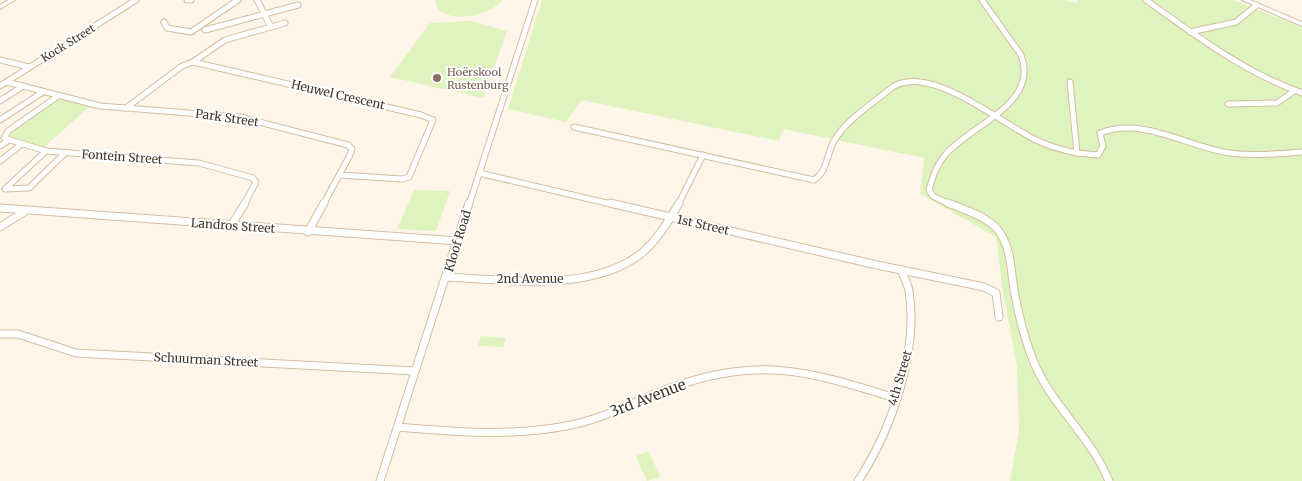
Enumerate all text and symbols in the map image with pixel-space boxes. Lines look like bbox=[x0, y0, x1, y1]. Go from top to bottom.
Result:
street label: Kock Street bbox=[38, 21, 98, 65]
place label: Hoërskool Rustenburg bbox=[447, 65, 509, 92]
marker: Hoërskool Rustenburg bbox=[431, 72, 443, 84]
street label: Heuwel Crescent bbox=[290, 76, 387, 113]
street label: Park Street bbox=[194, 106, 260, 129]
street label: Fontein Street bbox=[81, 146, 163, 167]
street label: Kloof Road bbox=[441, 208, 474, 273]
street label: 1st Street bbox=[676, 211, 731, 238]
street label: Landros Street bbox=[190, 215, 276, 236]
street label: 2nd Avenue bbox=[496, 271, 564, 286]
street label: 4th Street bbox=[884, 348, 915, 407]
street label: Schuurman Street bbox=[153, 349, 259, 370]
street label: 3rd Avenue bbox=[607, 374, 689, 421]

